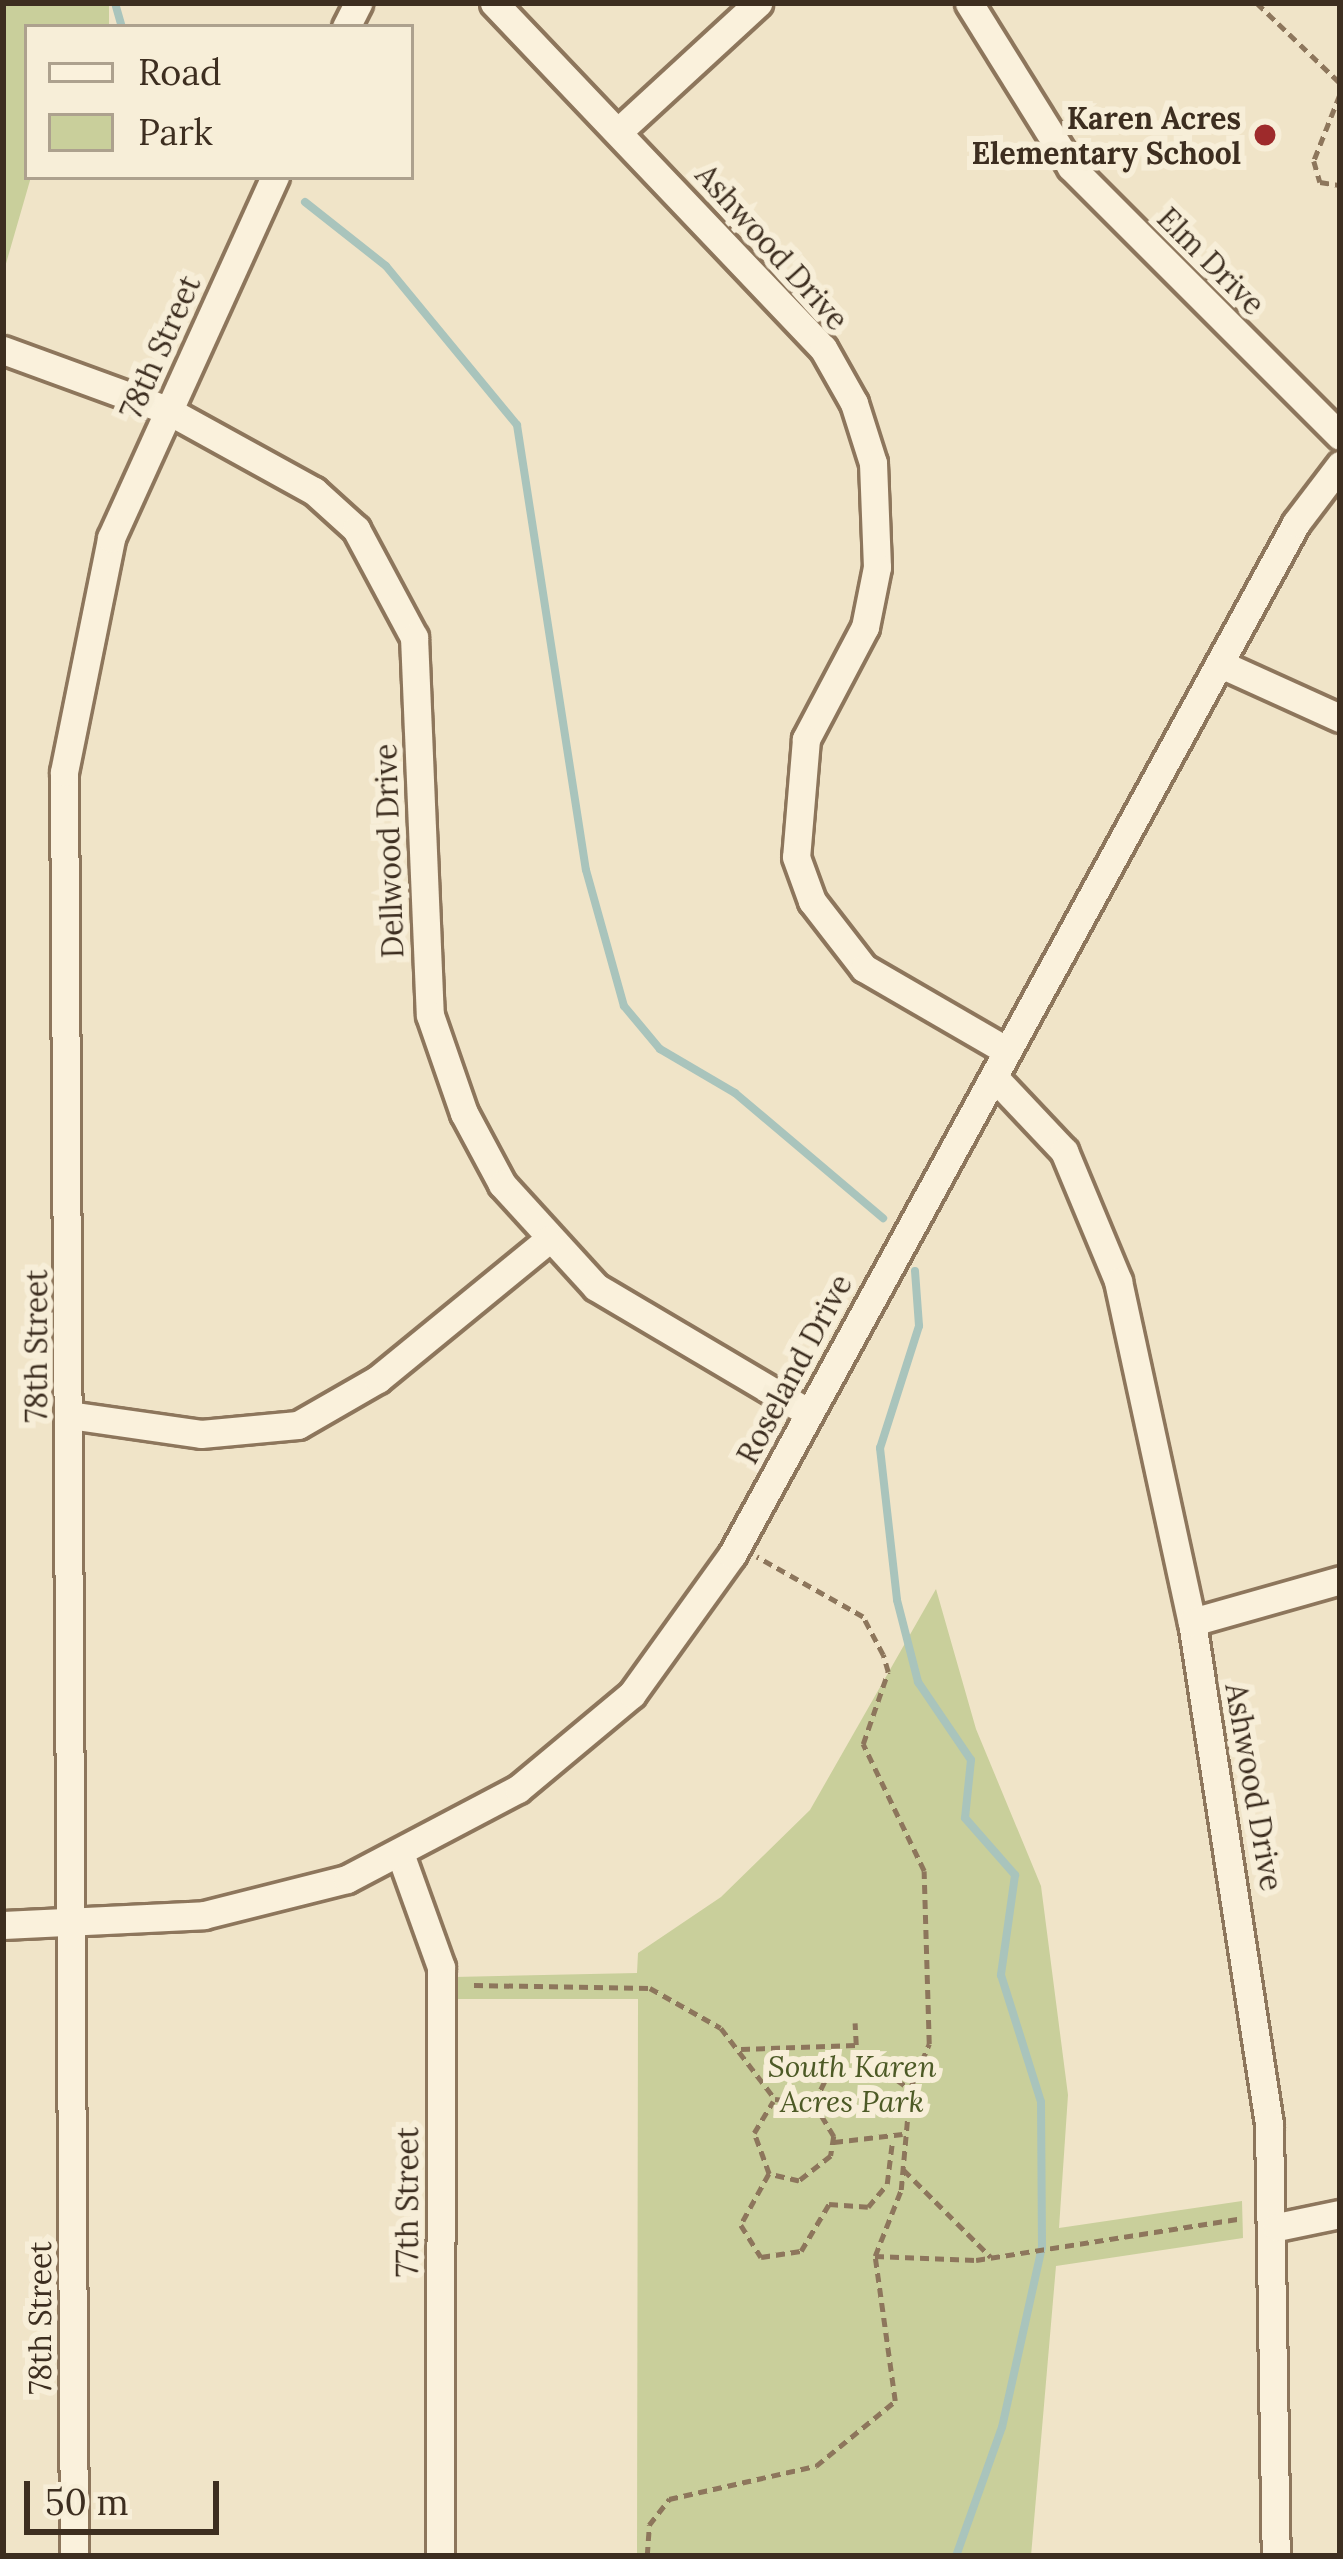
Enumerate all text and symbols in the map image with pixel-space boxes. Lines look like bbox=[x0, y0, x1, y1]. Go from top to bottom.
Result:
legend bbox=[24, 24, 414, 180]
text: Road bbox=[138, 49, 222, 95]
place label: Karen Acres Elementary School bbox=[971, 100, 1241, 170]
text: Park bbox=[138, 109, 213, 155]
marker: Karen Acres Elementary School bbox=[1252, 122, 1278, 148]
street label: Ashwood Drive bbox=[688, 157, 856, 337]
street label: Elm Drive bbox=[1150, 200, 1272, 322]
street label: 78th Street bbox=[112, 270, 208, 424]
street label: Dellwood Drive bbox=[367, 743, 411, 959]
street label: Roseland Drive bbox=[729, 1268, 859, 1470]
street label: 78th Street bbox=[18, 1269, 54, 1423]
street label: Ashwood Drive bbox=[1218, 1680, 1290, 1894]
park label: South Karen Acres Park bbox=[768, 2048, 936, 2118]
street label: 77th Street bbox=[389, 2127, 425, 2277]
street label: 78th Street bbox=[22, 2241, 58, 2395]
scale bar bbox=[30, 2457, 225, 2531]
text: 50 m bbox=[45, 2479, 129, 2525]

